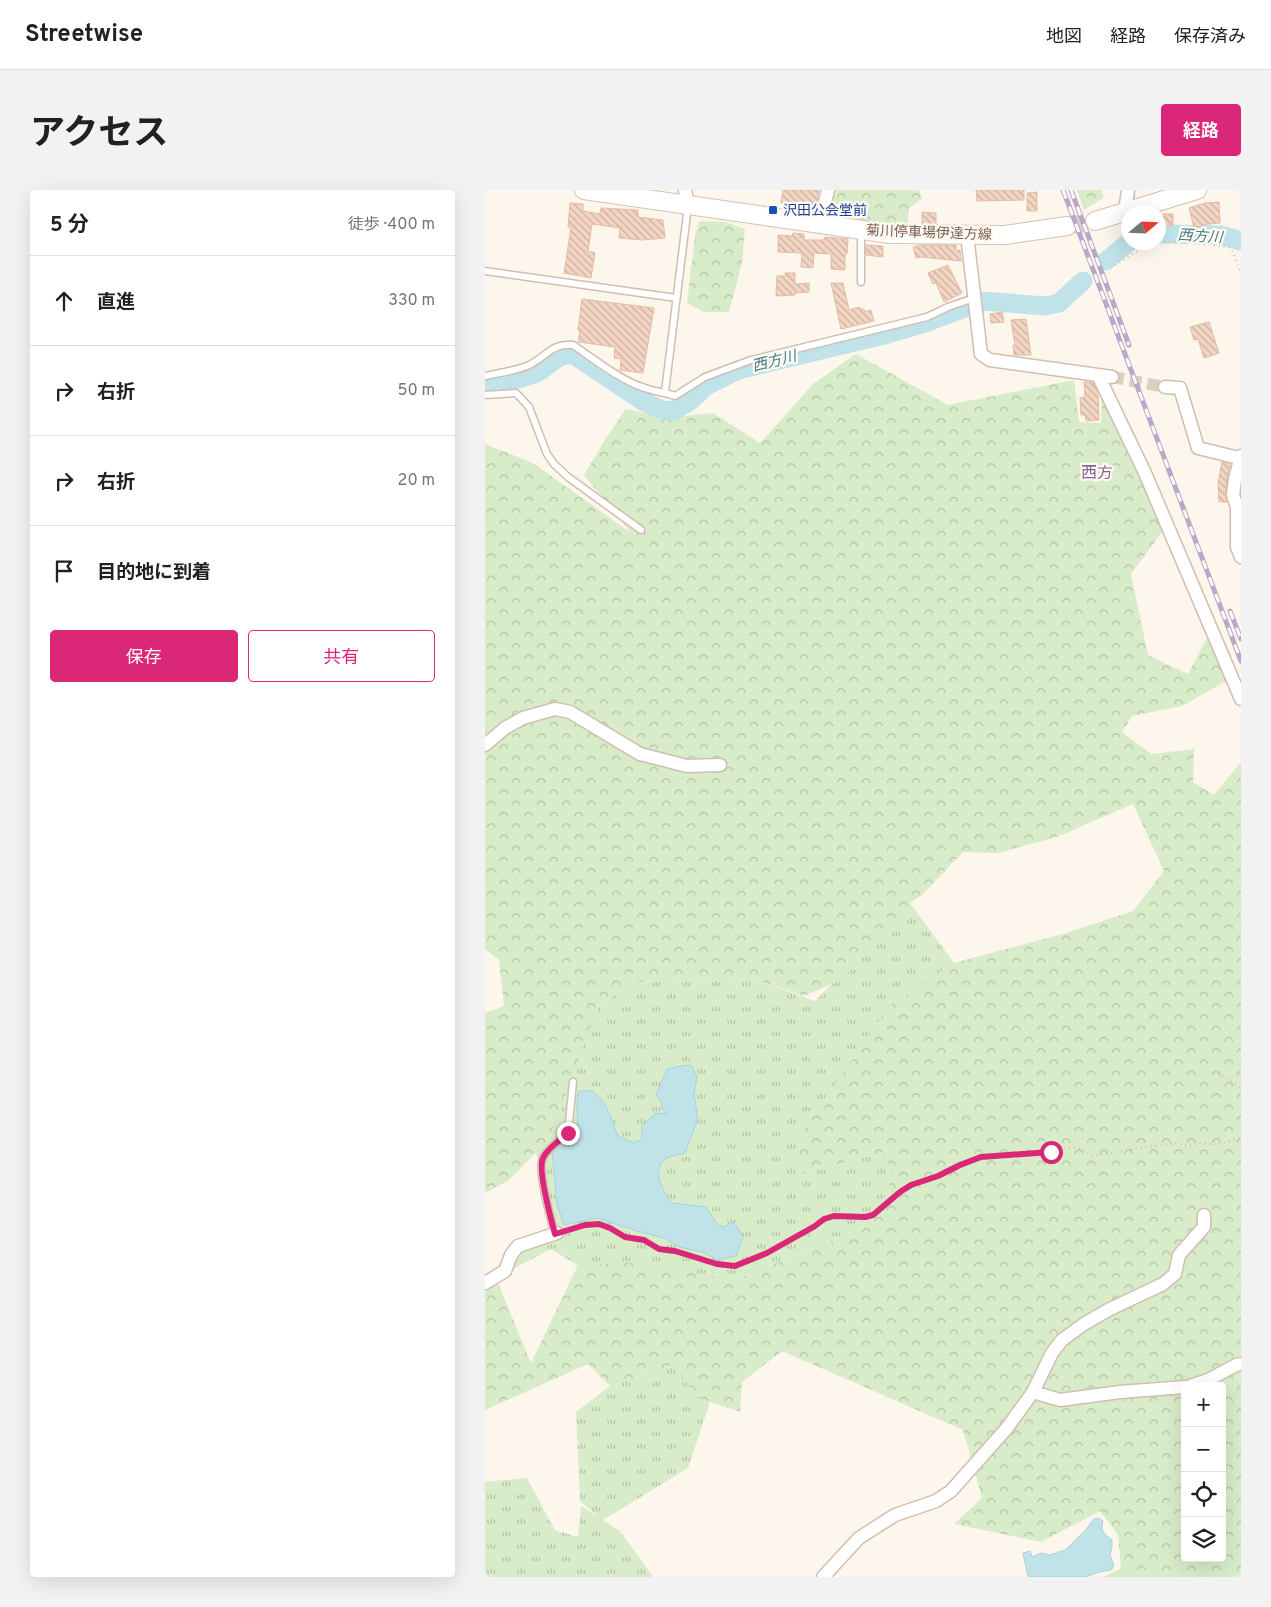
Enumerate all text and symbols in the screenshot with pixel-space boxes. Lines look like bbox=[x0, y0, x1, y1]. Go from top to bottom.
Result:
text: Streetwise bbox=[25, 20, 143, 50]
text: 地図 bbox=[1046, 26, 1082, 49]
text: 経路 bbox=[1110, 26, 1146, 49]
text: 保存済み bbox=[1174, 26, 1246, 49]
button: 経路 bbox=[1161, 104, 1241, 156]
text: アクセス bbox=[30, 113, 168, 157]
place label: 沢田公会堂前 bbox=[783, 202, 867, 220]
marker: 沢田公会堂前 bbox=[767, 204, 779, 216]
north arrow bbox=[1121, 205, 1166, 250]
text: 5 分 bbox=[50, 212, 89, 239]
text: 徒歩 · 400 m bbox=[348, 215, 435, 235]
street label: 菊川停車場伊達方線 bbox=[866, 223, 992, 244]
water label: 西方川 bbox=[1177, 226, 1225, 249]
icon: ahead bbox=[50, 287, 78, 315]
text: 直進 bbox=[97, 291, 135, 315]
text: 330 m bbox=[388, 291, 435, 311]
water label: 西方川 bbox=[750, 347, 800, 377]
icon: right bbox=[50, 377, 78, 405]
text: 右折 bbox=[97, 381, 135, 405]
text: 50 m bbox=[398, 381, 435, 401]
district label: 西方 bbox=[1081, 464, 1113, 484]
icon: right bbox=[50, 467, 78, 495]
text: 右折 bbox=[97, 471, 135, 495]
text: 20 m bbox=[398, 471, 435, 491]
icon: arrive bbox=[50, 557, 78, 585]
text: 目的地に到着 bbox=[97, 561, 211, 585]
button: 保存 bbox=[50, 630, 238, 682]
button: 共有 bbox=[248, 630, 435, 682]
route end bbox=[557, 1122, 580, 1145]
route start bbox=[1040, 1141, 1063, 1164]
map controls bbox=[1181, 1382, 1226, 1562]
button: + bbox=[1181, 1382, 1226, 1427]
button: − bbox=[1181, 1427, 1226, 1472]
button: locate bbox=[1181, 1472, 1226, 1517]
button: layers bbox=[1181, 1517, 1226, 1562]

